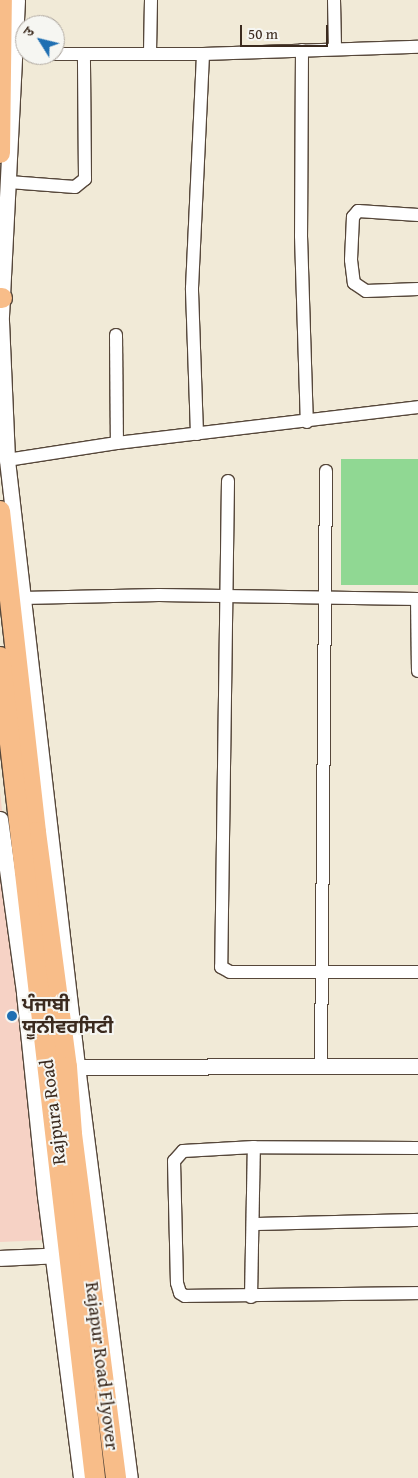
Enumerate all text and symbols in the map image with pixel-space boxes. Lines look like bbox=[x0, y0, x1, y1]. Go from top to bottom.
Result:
north arrow bbox=[15, 15, 65, 65]
scale bar bbox=[243, 15, 330, 47]
text: उ bbox=[18, 23, 39, 41]
text: 50 m bbox=[248, 23, 278, 44]
place label: ਪੰਜਾਬੀ ਯੂਨੀਵਰਸਿਟੀ bbox=[22, 994, 113, 1038]
marker: ਪੰਜਾਬੀ ਯੂਨੀਵਰਸਿਟੀ bbox=[6, 1010, 18, 1022]
street label: Rajpura Road bbox=[35, 1058, 71, 1166]
street label: Rajapur Road Flyover bbox=[80, 1281, 124, 1451]

